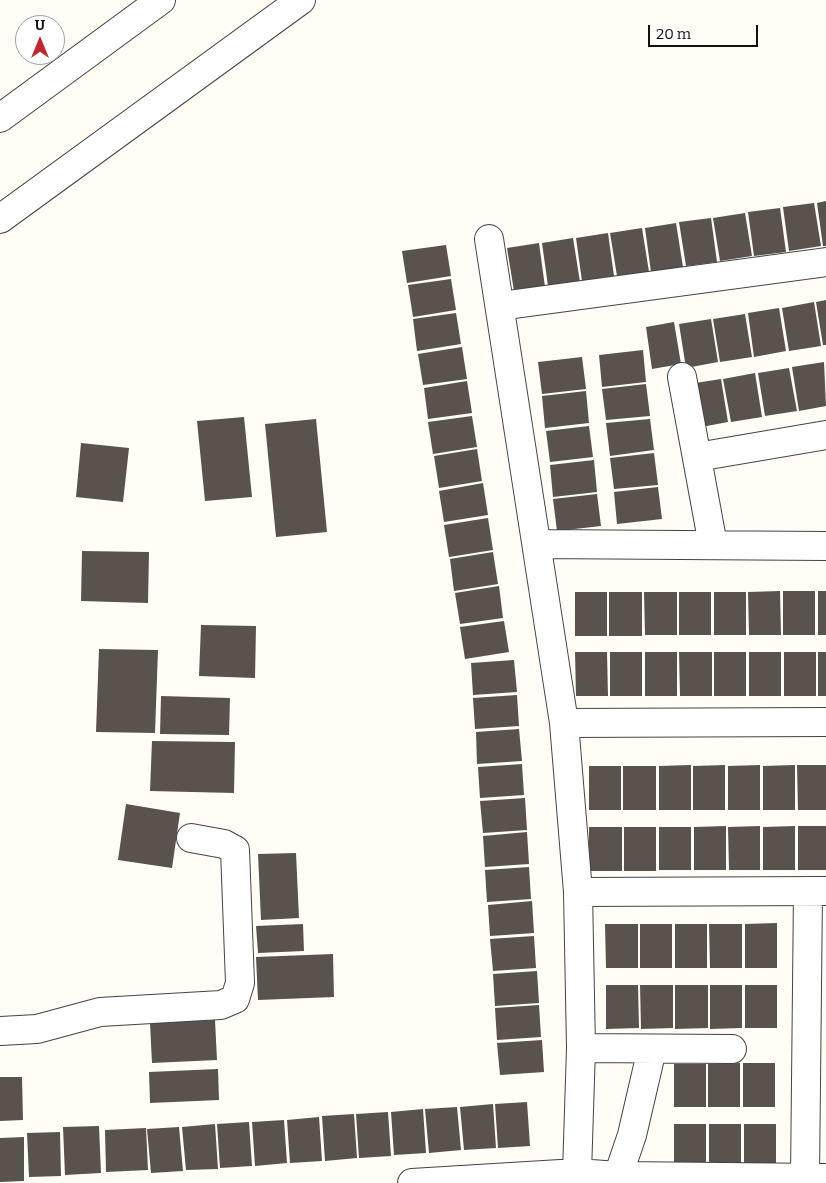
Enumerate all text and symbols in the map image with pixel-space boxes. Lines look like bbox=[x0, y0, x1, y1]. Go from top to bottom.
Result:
north arrow bbox=[15, 15, 65, 65]
scale bar bbox=[651, 15, 761, 47]
text: U bbox=[35, 17, 45, 34]
text: 20 m bbox=[656, 25, 691, 43]

